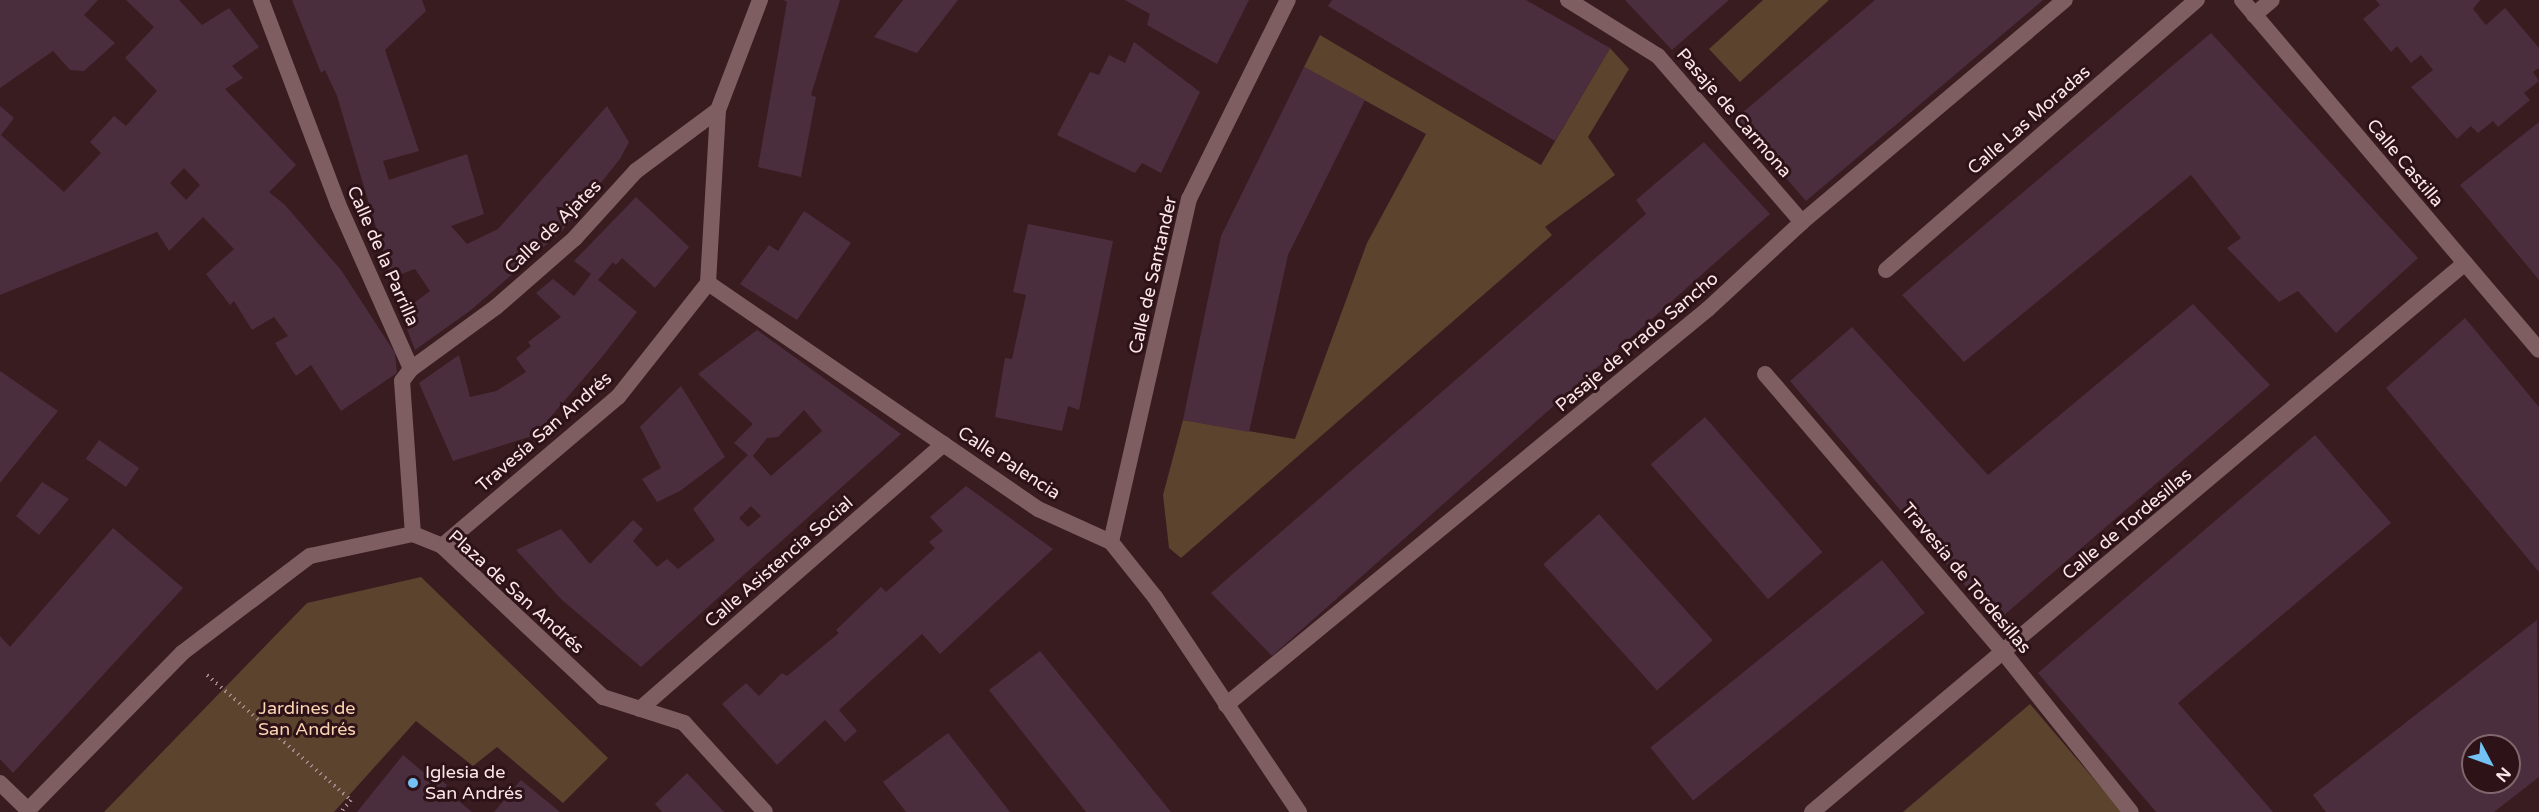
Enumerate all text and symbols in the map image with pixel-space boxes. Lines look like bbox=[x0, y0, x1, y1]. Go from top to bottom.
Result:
street label: Pasaje de Carmona bbox=[1672, 44, 1796, 182]
street label: Calle Las Moradas bbox=[1963, 61, 2095, 179]
street label: Calle Castilla bbox=[2362, 115, 2448, 211]
street label: Calle de Ajates bbox=[500, 175, 606, 279]
street label: Calle de la Parrilla bbox=[342, 183, 424, 329]
street label: Calle de Santander bbox=[1124, 194, 1182, 356]
street label: Pasaje de Prado Sancho bbox=[1551, 268, 1723, 416]
street label: Travesía San Andrés bbox=[472, 367, 616, 497]
street label: Calle Palencia bbox=[954, 422, 1064, 504]
street label: Calle de Tordesillas bbox=[2058, 464, 2196, 584]
street label: Calle Asistencia Social bbox=[701, 492, 857, 632]
street label: Travesía de Tordesillas bbox=[1897, 498, 2035, 658]
street label: Plaza de San Andrés bbox=[444, 526, 588, 658]
park label: Jardines de San Andrés bbox=[258, 698, 356, 740]
north arrow bbox=[2461, 734, 2521, 794]
place label: Iglesia de San Andrés bbox=[425, 762, 523, 804]
text: N bbox=[2491, 763, 2515, 786]
marker: Iglesia de San Andrés bbox=[406, 776, 420, 790]

